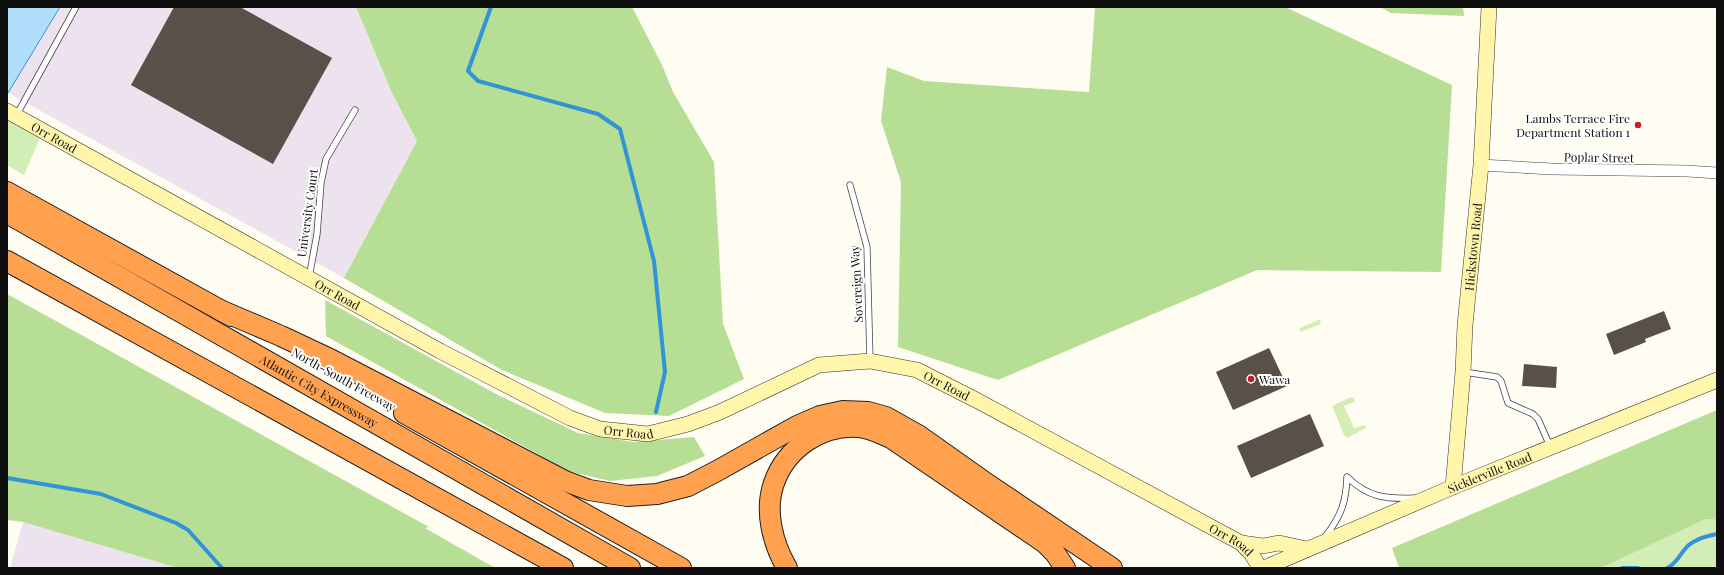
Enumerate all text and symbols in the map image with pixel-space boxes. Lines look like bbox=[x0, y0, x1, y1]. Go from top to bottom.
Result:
place label: Lambs Terrace Fire Department Station 1 bbox=[1516, 110, 1631, 140]
street label: Orr Road bbox=[29, 118, 80, 156]
marker: Lambs Terrace Fire Department Station 1 bbox=[1633, 120, 1643, 130]
street label: Poplar Street bbox=[1564, 148, 1635, 166]
street label: University Court bbox=[293, 167, 321, 258]
street label: Hickstown Road bbox=[1460, 202, 1485, 291]
street label: Sovereign Way bbox=[846, 245, 866, 323]
street label: Orr Road bbox=[312, 275, 363, 313]
street label: North-South Freeway bbox=[289, 344, 399, 414]
street label: Atlantic City Expressway bbox=[256, 350, 381, 431]
street label: Orr Road bbox=[921, 367, 973, 404]
place label: Wawa bbox=[1258, 371, 1290, 387]
marker: Wawa bbox=[1246, 374, 1256, 384]
street label: Orr Road bbox=[603, 421, 655, 442]
street label: Sicklerville Road bbox=[1445, 448, 1534, 496]
street label: Orr Road bbox=[1207, 519, 1257, 559]

